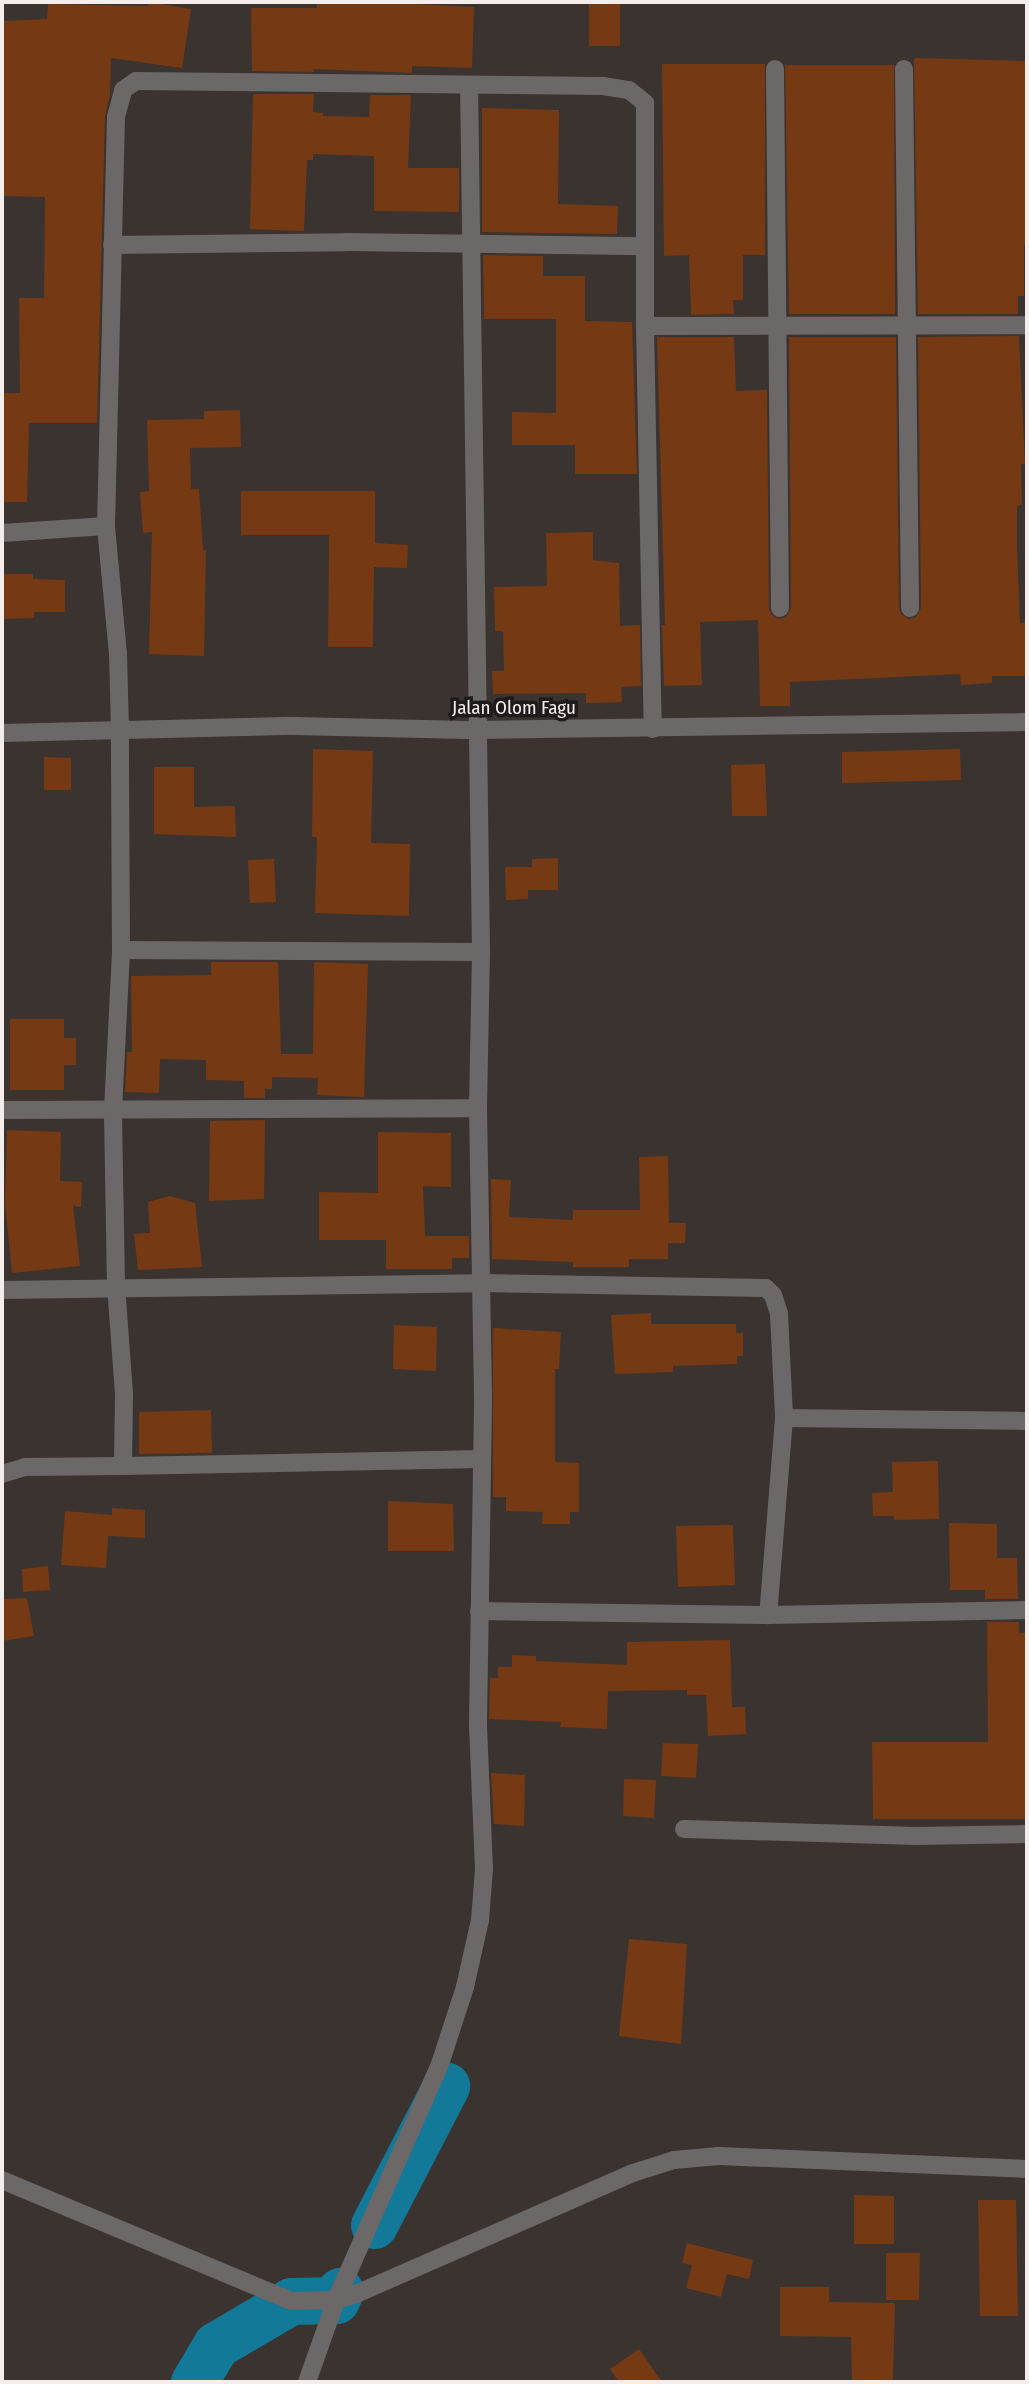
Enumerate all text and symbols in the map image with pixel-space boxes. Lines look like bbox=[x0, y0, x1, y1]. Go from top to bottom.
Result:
street label: Jalan Olom Fagu bbox=[452, 697, 576, 719]

